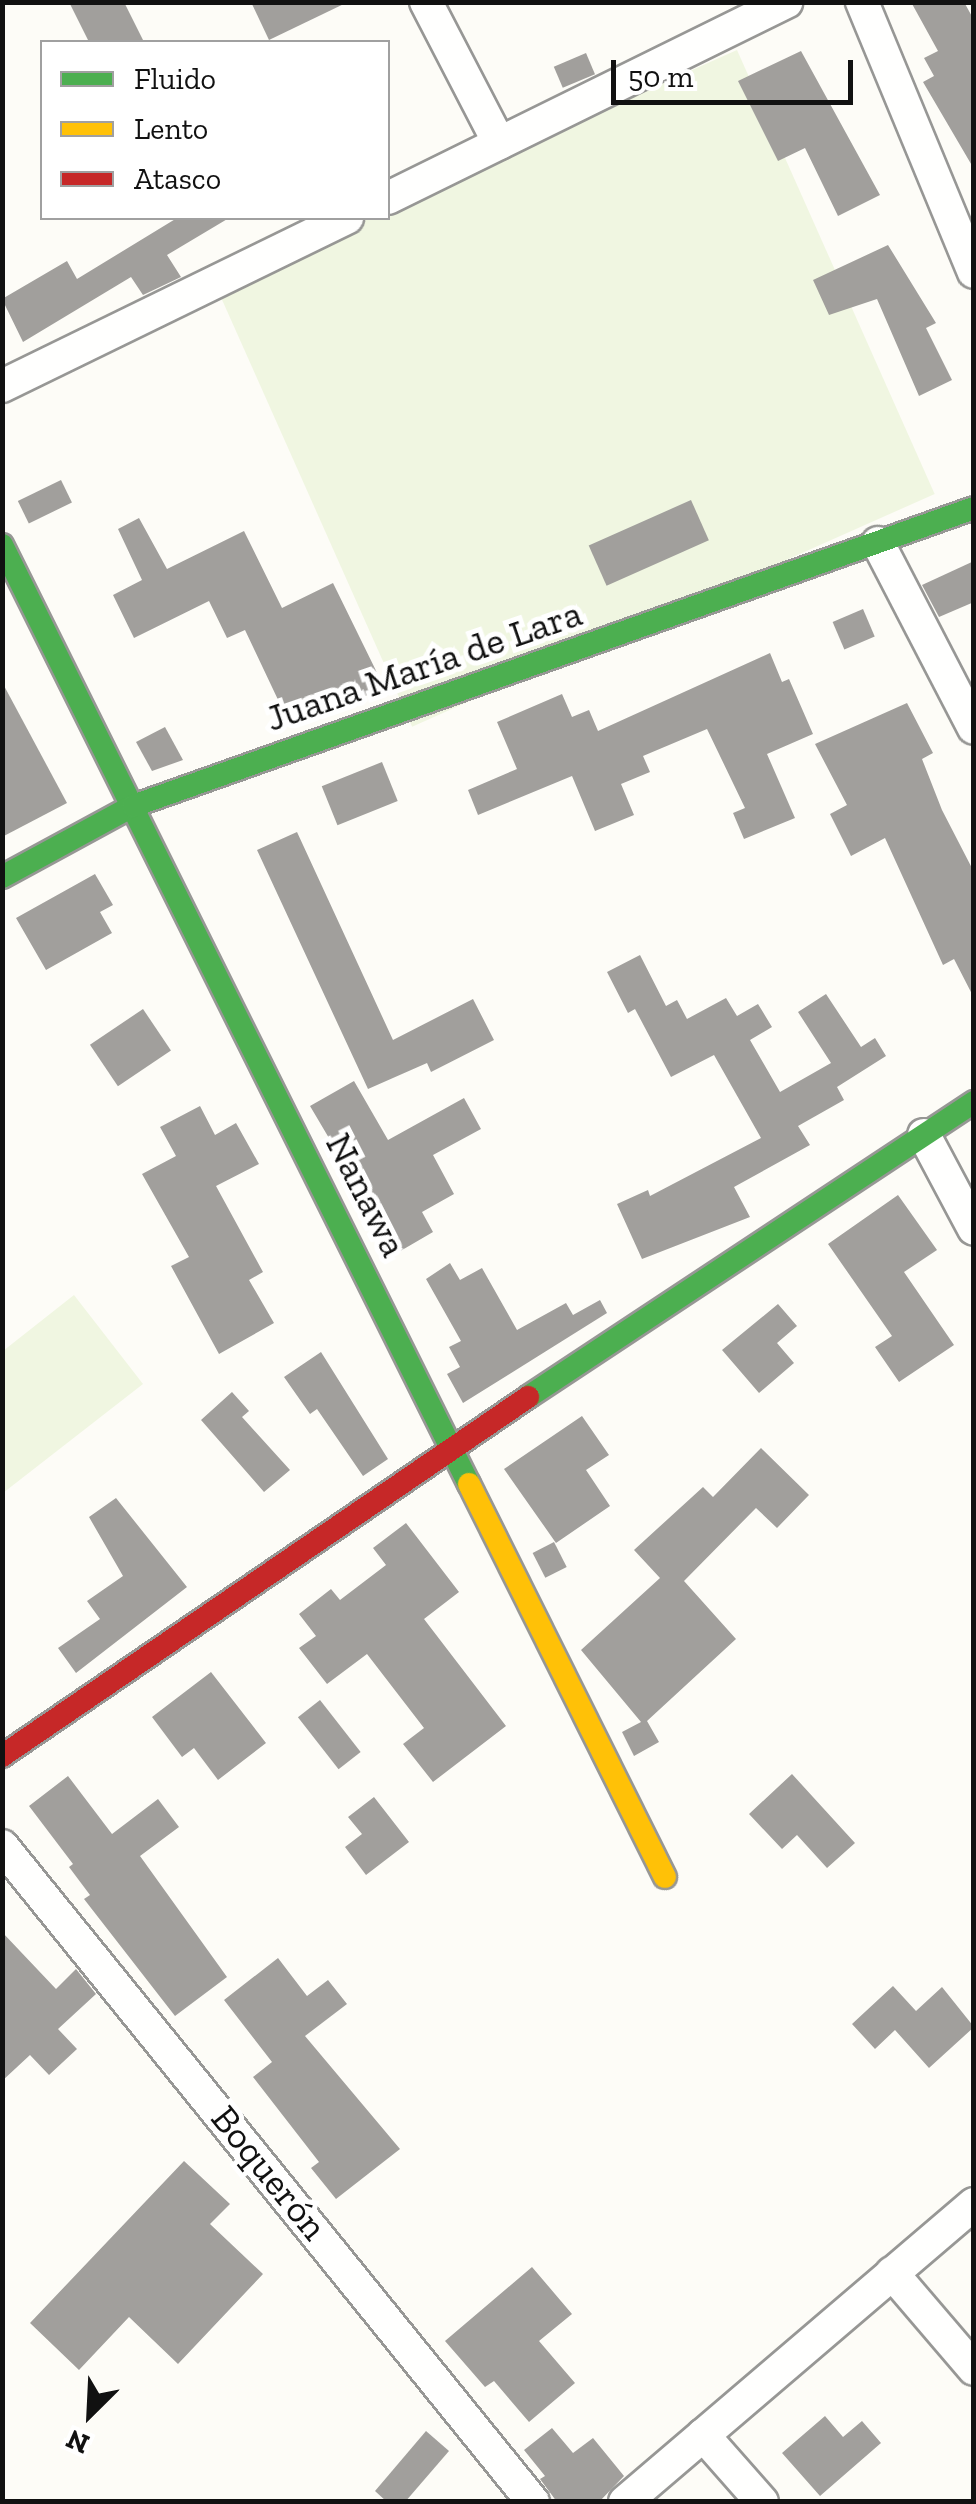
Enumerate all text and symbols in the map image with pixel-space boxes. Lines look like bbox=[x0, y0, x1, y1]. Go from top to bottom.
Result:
legend bbox=[40, 40, 390, 220]
scale bar bbox=[616, 40, 858, 102]
text: 50 m bbox=[628, 59, 693, 95]
text: Fluido bbox=[134, 61, 216, 97]
text: Lento bbox=[134, 111, 208, 147]
text: Atasco bbox=[134, 161, 221, 197]
street label: Juana María de Lara bbox=[260, 591, 588, 741]
street label: Nanawa bbox=[316, 1126, 416, 1264]
street label: Boquerón bbox=[201, 2097, 337, 2249]
north arrow bbox=[40, 2364, 140, 2464]
text: N bbox=[61, 2422, 94, 2461]

